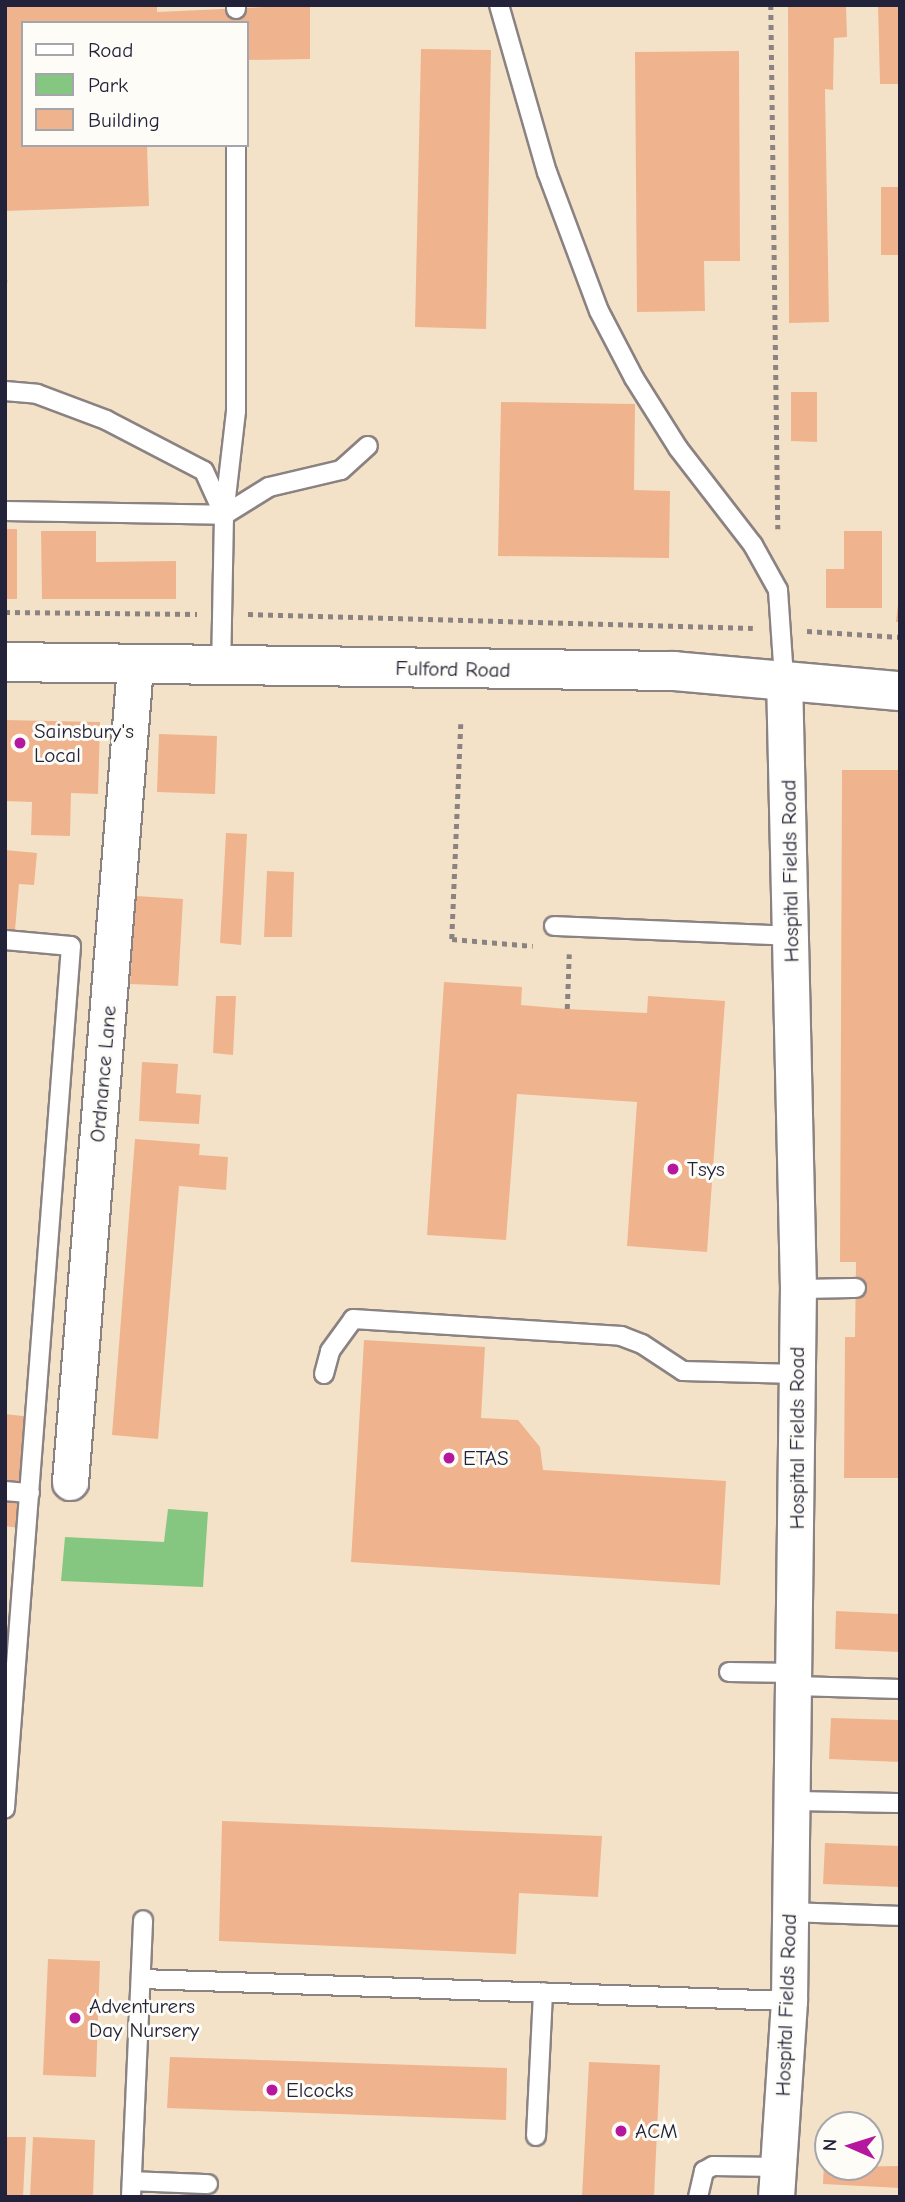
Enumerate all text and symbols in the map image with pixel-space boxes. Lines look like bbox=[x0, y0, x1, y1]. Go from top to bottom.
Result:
legend bbox=[21, 21, 248, 147]
text: Road bbox=[88, 38, 133, 62]
text: Park bbox=[88, 73, 128, 97]
text: Building bbox=[88, 108, 160, 132]
street label: Fulford Road bbox=[395, 655, 511, 683]
place label: Sainsbury's Local bbox=[34, 718, 134, 768]
marker: Sainsbury's Local bbox=[12, 735, 28, 751]
street label: Hospital Fields Road bbox=[776, 779, 804, 963]
street label: Ordnance Lane bbox=[84, 1005, 122, 1143]
place label: Tsys bbox=[687, 1156, 725, 1182]
marker: Tsys bbox=[665, 1161, 681, 1177]
street label: Hospital Fields Road bbox=[784, 1347, 810, 1529]
place label: ETAS bbox=[463, 1445, 509, 1471]
marker: ETAS bbox=[441, 1450, 457, 1466]
street label: Hospital Fields Road bbox=[770, 1913, 802, 2097]
place label: Adventurers Day Nursery bbox=[89, 1993, 199, 2043]
marker: Adventurers Day Nursery bbox=[67, 2010, 83, 2026]
place label: Elcocks bbox=[286, 2077, 354, 2103]
marker: Elcocks bbox=[264, 2082, 280, 2098]
north arrow bbox=[814, 2111, 884, 2181]
place label: ACM bbox=[635, 2118, 678, 2144]
marker: ACM bbox=[613, 2123, 629, 2139]
text: N bbox=[819, 2138, 841, 2152]

